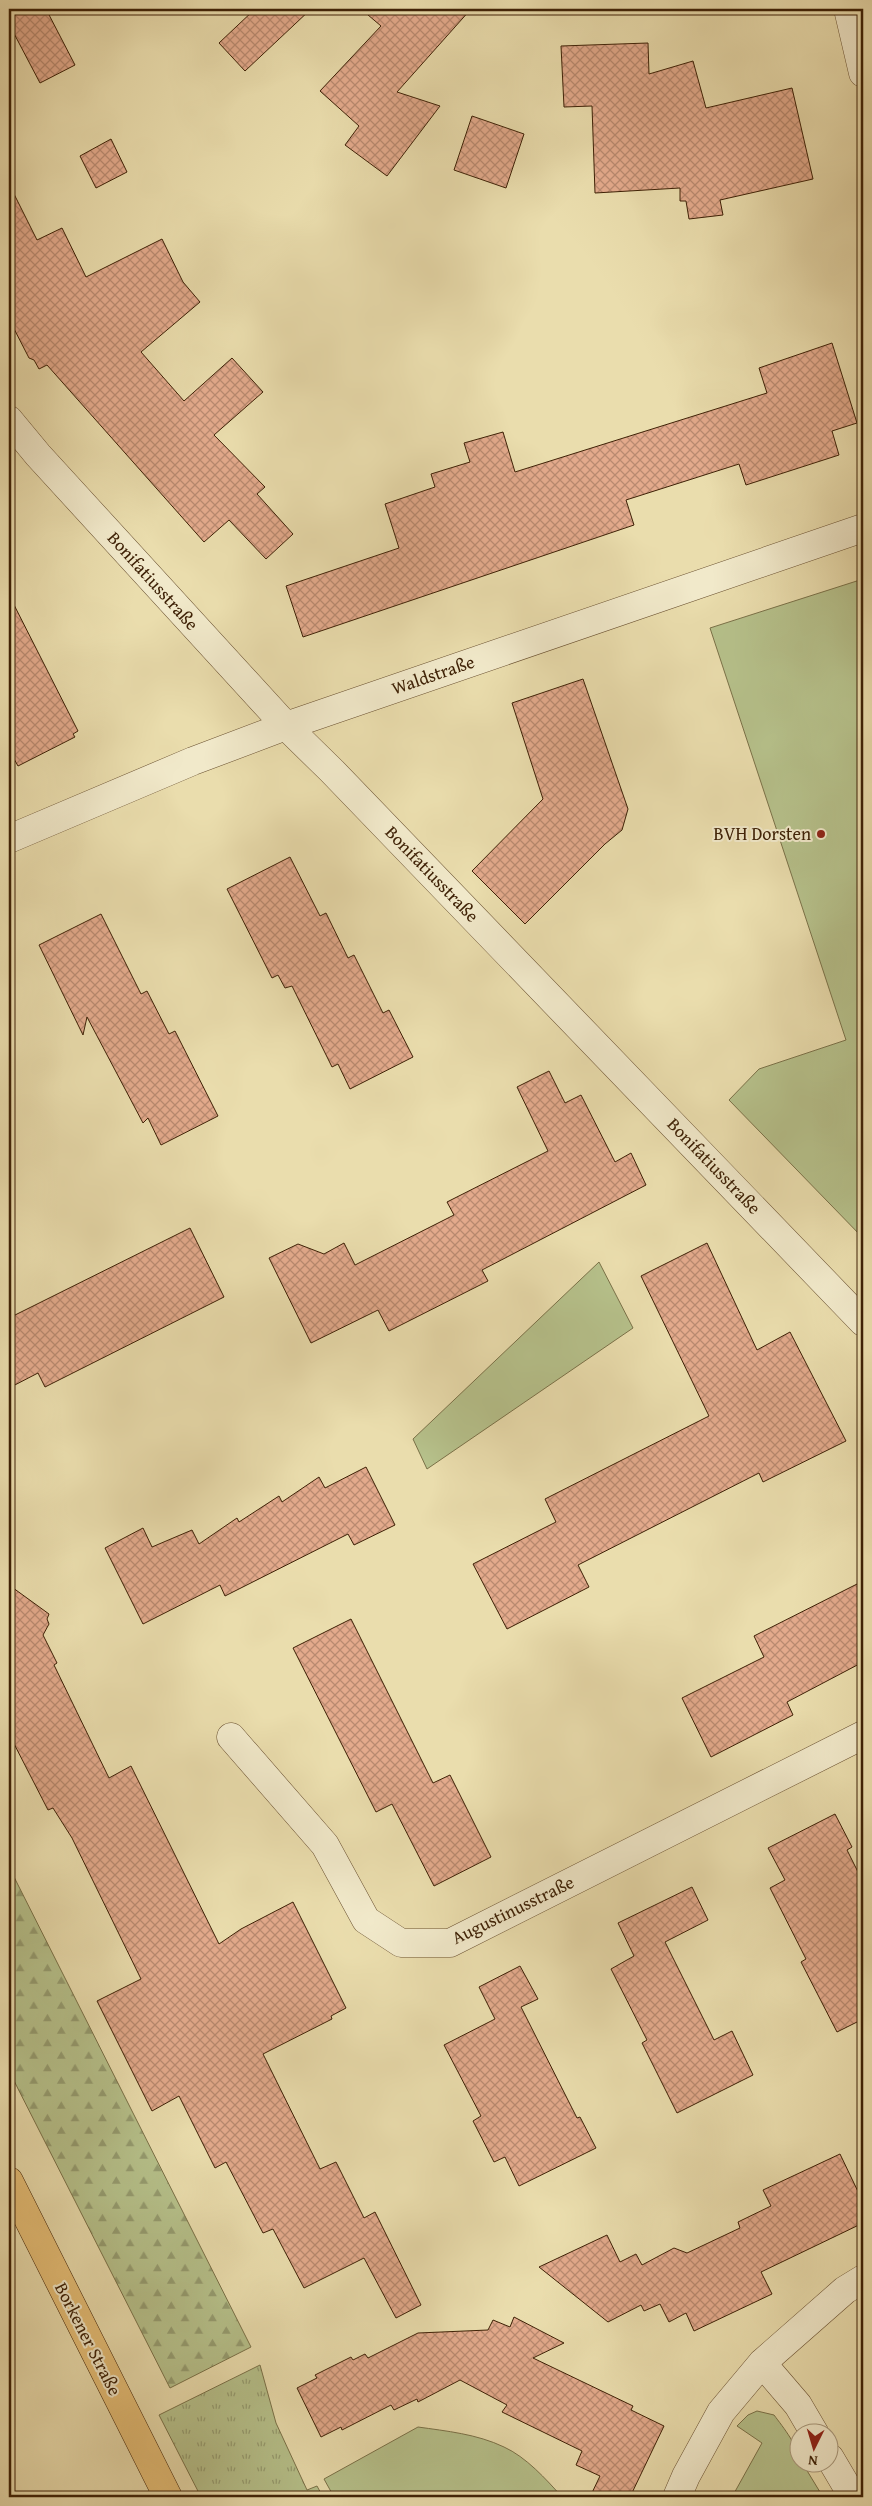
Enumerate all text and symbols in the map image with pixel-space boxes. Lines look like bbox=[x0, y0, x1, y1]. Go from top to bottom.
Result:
street label: Bonifatiusstraße bbox=[101, 525, 205, 636]
street label: Waldstraße bbox=[388, 648, 478, 701]
street label: Bonifatiusstraße bbox=[379, 819, 486, 928]
place label: BVH Dorsten bbox=[714, 820, 811, 847]
marker: BVH Dorsten bbox=[815, 828, 827, 840]
street label: Bonifatiusstraße bbox=[661, 1111, 768, 1220]
street label: Augustinusstraße bbox=[447, 1868, 579, 1951]
street label: Borkener Straße bbox=[48, 2277, 129, 2400]
north arrow bbox=[790, 2424, 840, 2474]
text: N bbox=[807, 2451, 818, 2471]

